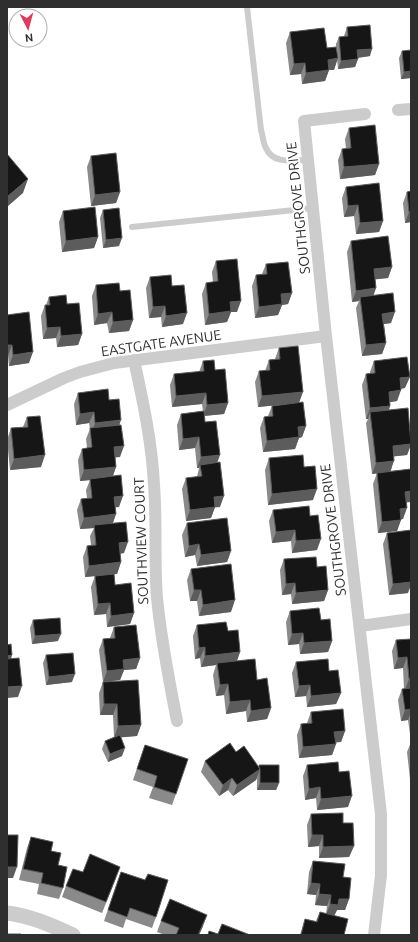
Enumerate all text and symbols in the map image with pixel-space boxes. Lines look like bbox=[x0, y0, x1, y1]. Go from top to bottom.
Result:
north arrow bbox=[8, 8, 48, 48]
text: N bbox=[24, 32, 34, 44]
street label: SOUTHGROVE DRIVE bbox=[283, 141, 313, 275]
street label: EASTGATE AVENUE bbox=[100, 327, 222, 359]
street label: SOUTHGROVE DRIVE bbox=[317, 463, 349, 597]
street label: SOUTHVIEW COURT bbox=[131, 477, 151, 605]

